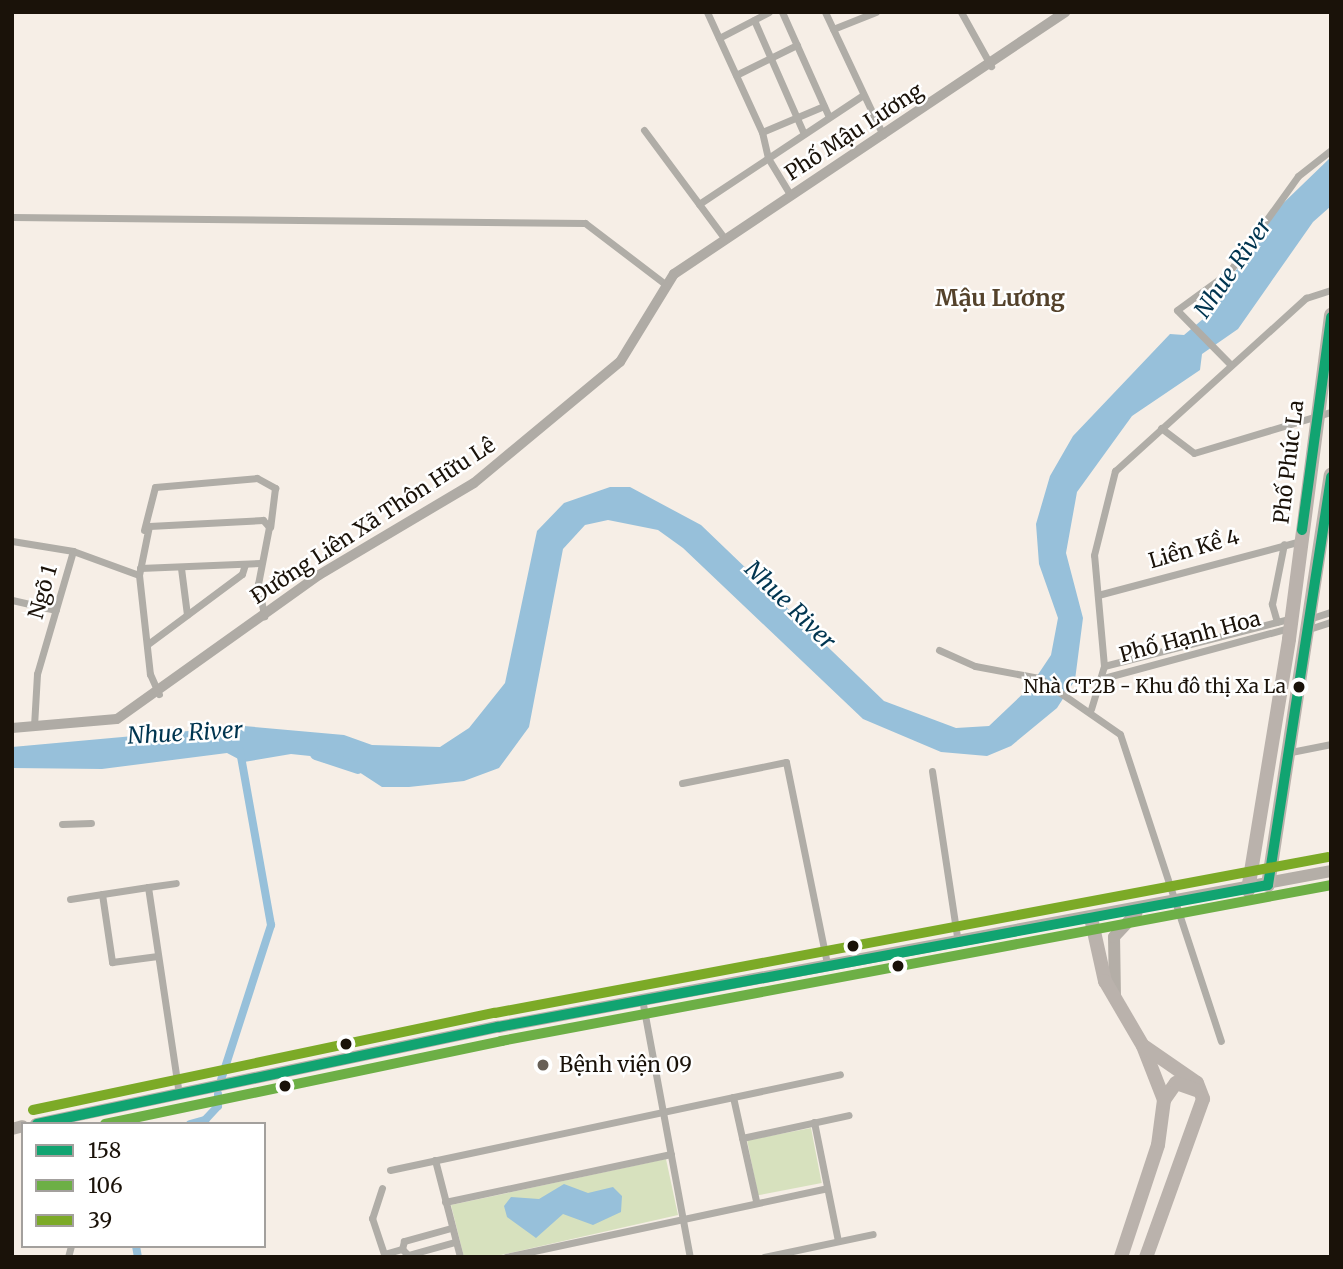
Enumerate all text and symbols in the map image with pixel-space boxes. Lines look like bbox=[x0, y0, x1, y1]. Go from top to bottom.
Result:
street label: Phố Mậu Lương bbox=[780, 78, 928, 186]
water label: Nhue River bbox=[1189, 213, 1277, 323]
district label: Mậu Lương bbox=[935, 284, 1065, 312]
street label: Phố Phúc La bbox=[1269, 399, 1309, 525]
street label: Đường Liên Xã Thôn Hữu Lê bbox=[246, 432, 500, 610]
street label: Liền Kề 4 bbox=[1146, 524, 1242, 574]
water label: Nhue River bbox=[739, 555, 841, 655]
street label: Ngõ 1 bbox=[23, 562, 63, 622]
street label: Phố Hạnh Hoa bbox=[1117, 606, 1263, 668]
place label: Nhà CT2B - Khu đô thị Xa La bbox=[1023, 676, 1286, 698]
marker: Nhà CT2B - Khu đô thị Xa La bbox=[1292, 680, 1306, 694]
water label: Nhue River bbox=[127, 716, 243, 750]
unlabelled marker bbox=[846, 939, 860, 953]
unlabelled marker bbox=[891, 959, 905, 973]
unlabelled marker bbox=[339, 1037, 353, 1051]
place label: Bệnh viện 09 bbox=[559, 1052, 692, 1078]
marker: Bệnh viện 09 bbox=[533, 1055, 553, 1075]
unlabelled marker bbox=[278, 1079, 292, 1093]
legend bbox=[21, 1122, 266, 1248]
text: 158 bbox=[88, 1137, 121, 1164]
text: 106 bbox=[88, 1172, 123, 1199]
text: 39 bbox=[88, 1207, 112, 1234]

